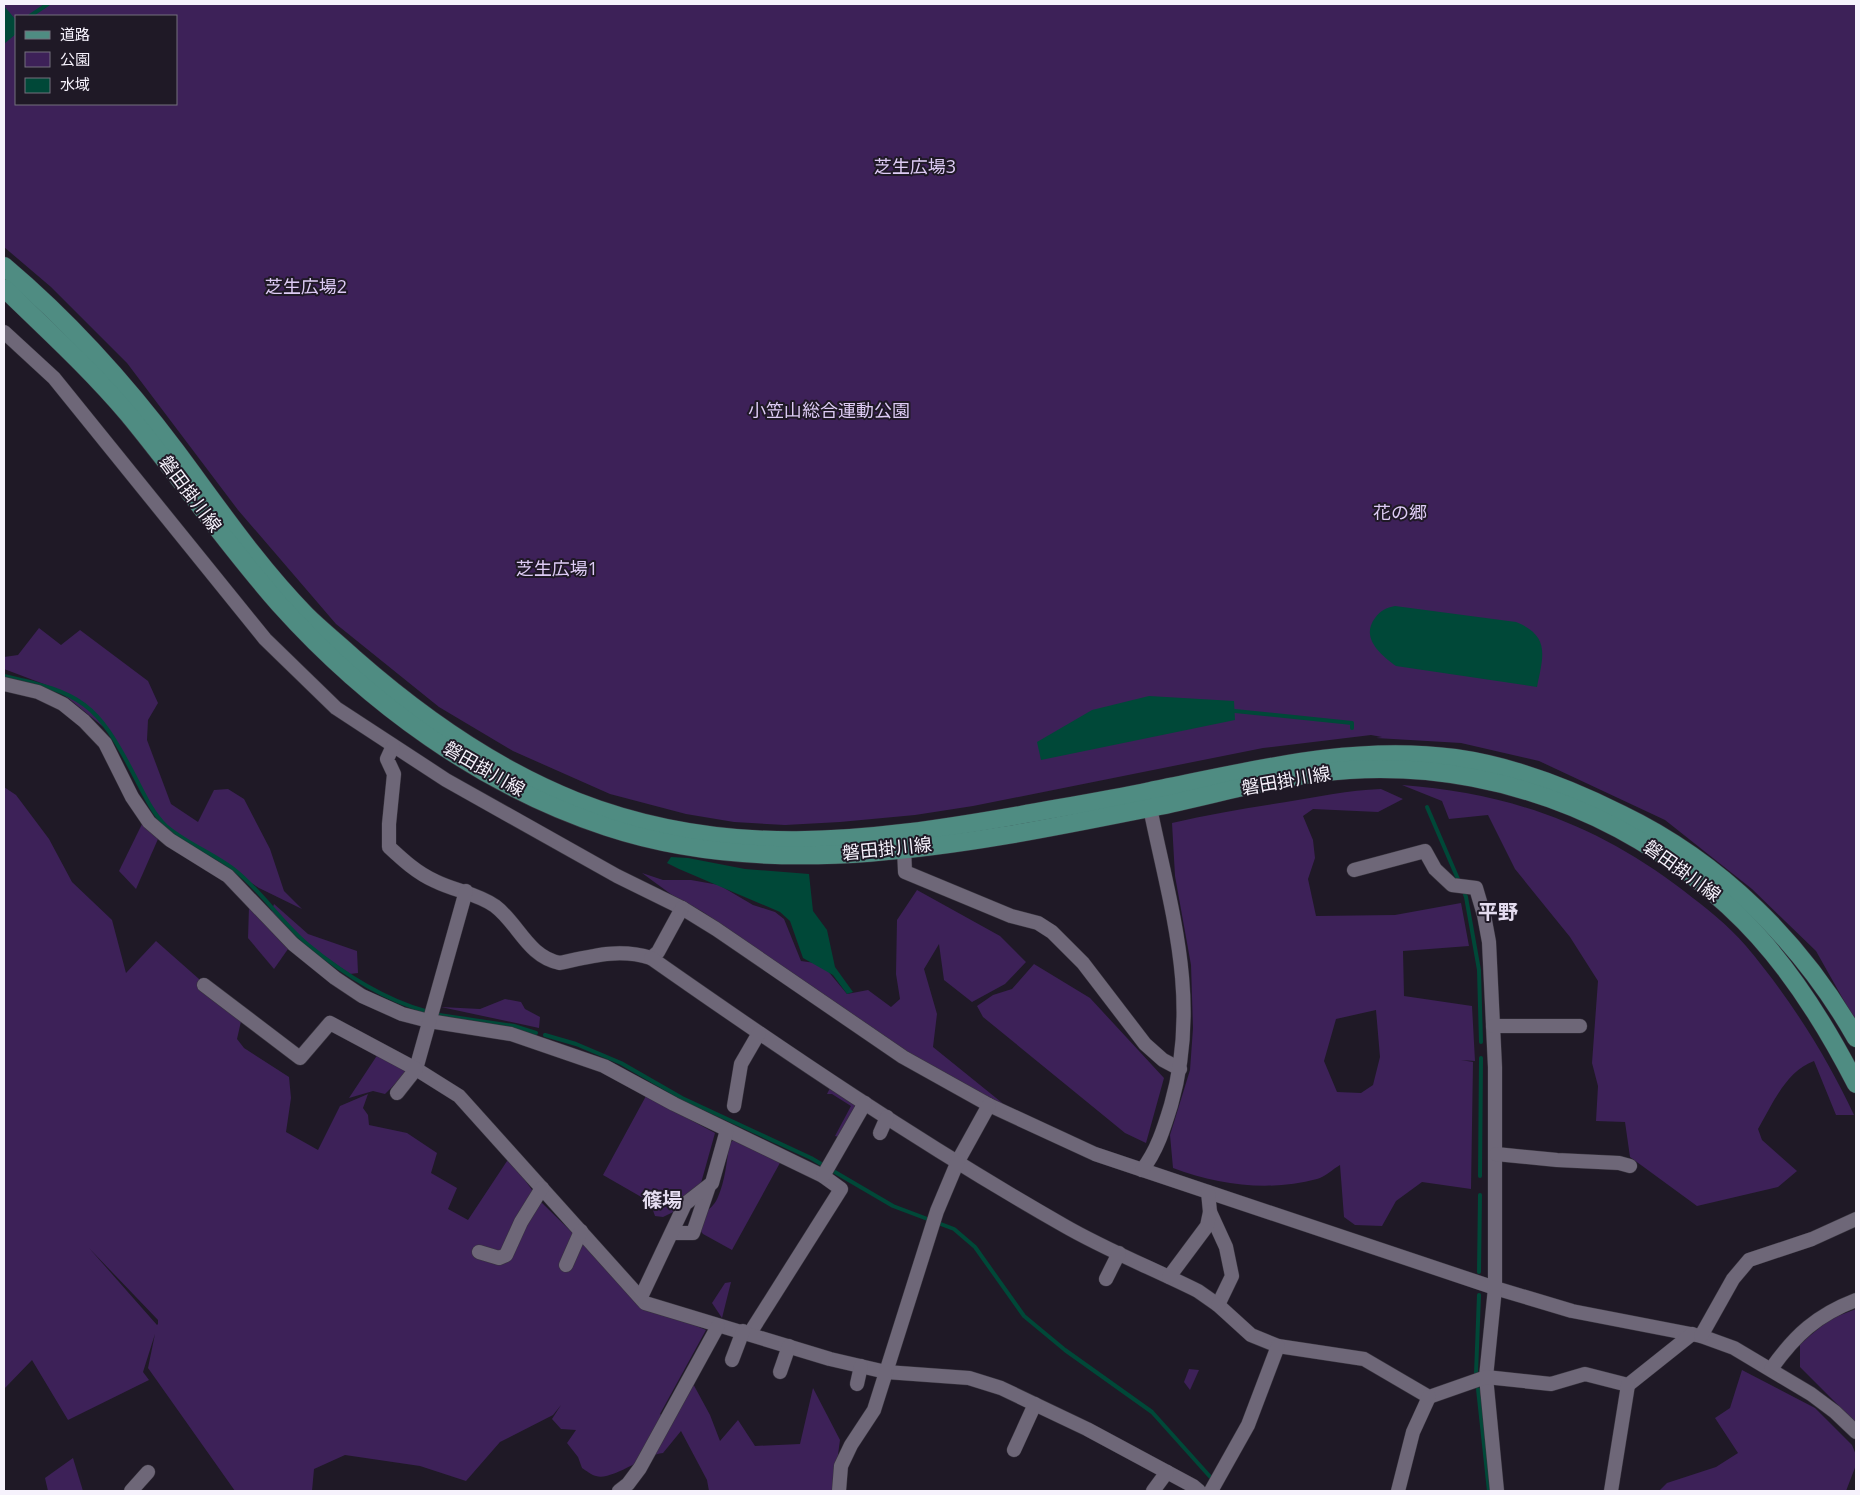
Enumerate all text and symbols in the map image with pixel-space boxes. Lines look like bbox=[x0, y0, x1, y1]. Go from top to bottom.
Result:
legend bbox=[15, 15, 178, 105]
text: 道路 bbox=[60, 24, 90, 44]
text: 公園 bbox=[60, 49, 90, 69]
text: 水域 bbox=[60, 74, 90, 94]
park label: 芝生広場3 bbox=[874, 154, 956, 178]
park label: 芝生広場2 bbox=[265, 274, 347, 298]
park label: 小笠山総合運動公園 bbox=[748, 398, 910, 422]
street label: 磐田掛川線 bbox=[154, 450, 227, 537]
park label: 花の郷 bbox=[1373, 500, 1427, 524]
park label: 芝生広場1 bbox=[516, 556, 598, 580]
street label: 磐田掛川線 bbox=[440, 735, 529, 801]
street label: 磐田掛川線 bbox=[1239, 760, 1332, 800]
street label: 磐田掛川線 bbox=[841, 831, 933, 865]
street label: 磐田掛川線 bbox=[1639, 834, 1726, 906]
district label: 平野 bbox=[1478, 898, 1518, 925]
district label: 篠場 bbox=[642, 1186, 682, 1213]

